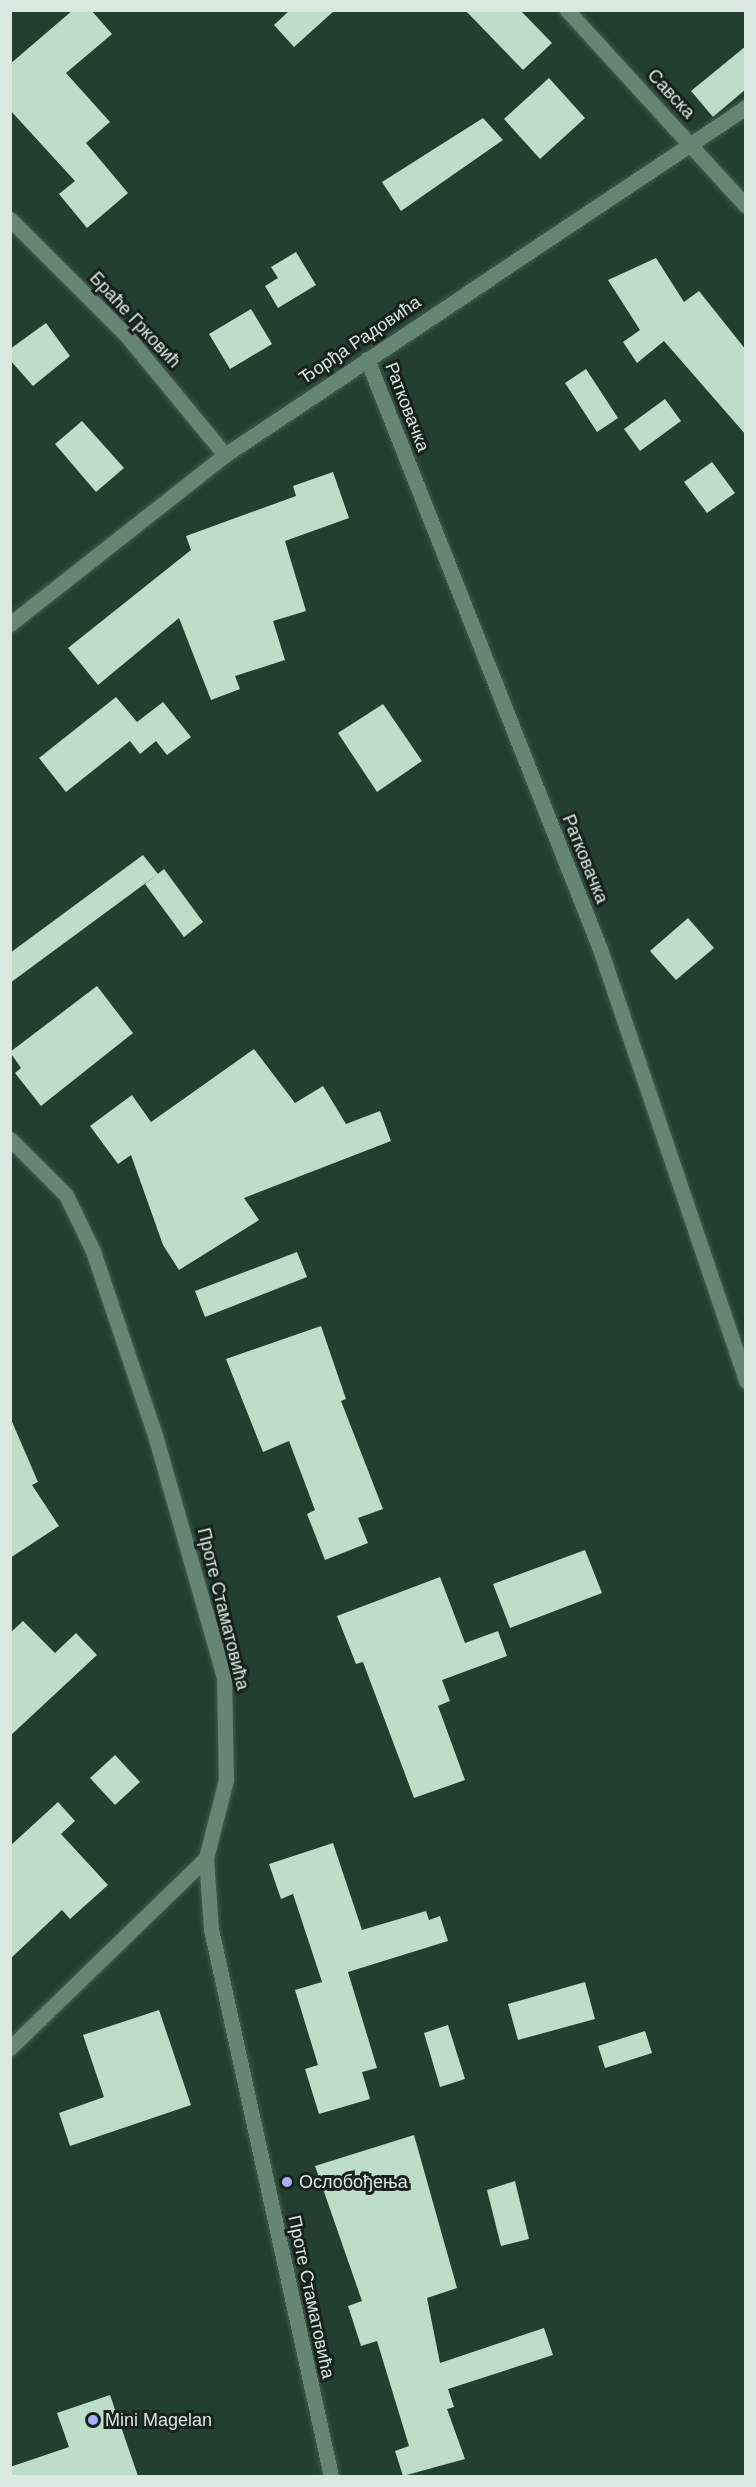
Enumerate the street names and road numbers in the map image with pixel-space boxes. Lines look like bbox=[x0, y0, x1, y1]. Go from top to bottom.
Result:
street label: Савска bbox=[643, 65, 699, 123]
street label: Браће Грковић bbox=[85, 268, 185, 372]
street label: Ђорђа Радовића bbox=[295, 291, 425, 389]
street label: Ратковачка bbox=[380, 359, 434, 455]
street label: Ратковачка bbox=[557, 811, 613, 907]
street label: Проте Стаматовића bbox=[192, 1526, 254, 1692]
street label: Проте Стаматовића bbox=[283, 2213, 339, 2381]

